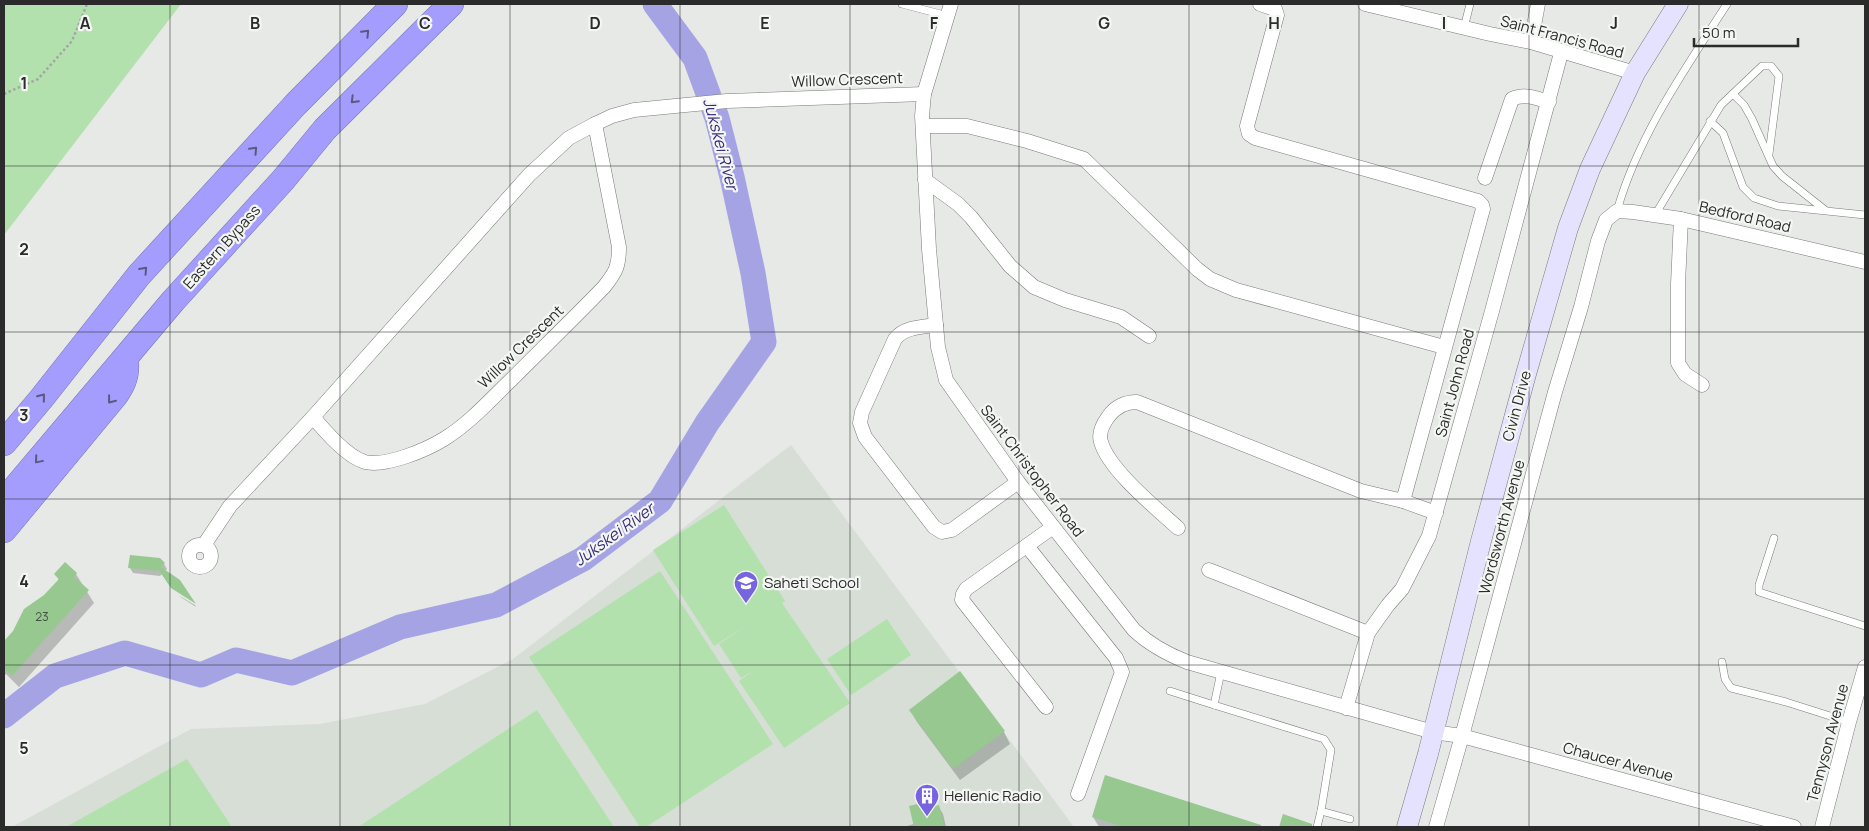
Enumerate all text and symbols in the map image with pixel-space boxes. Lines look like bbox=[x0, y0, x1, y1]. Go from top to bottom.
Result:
street label: Saint Francis Road bbox=[1498, 10, 1626, 63]
text: A bbox=[80, 12, 91, 34]
text: B bbox=[250, 12, 260, 34]
text: C bbox=[419, 12, 431, 34]
text: D bbox=[589, 12, 601, 34]
text: E bbox=[760, 12, 770, 34]
text: F bbox=[930, 12, 939, 34]
text: G bbox=[1098, 12, 1110, 34]
text: H bbox=[1268, 12, 1280, 34]
text: I bbox=[1442, 12, 1446, 34]
text: J bbox=[1610, 12, 1618, 34]
scale bar bbox=[1694, 15, 1798, 47]
text: 50 m bbox=[1702, 22, 1736, 43]
one-way arrow bbox=[360, 30, 369, 39]
street label: Willow Crescent bbox=[791, 67, 903, 92]
text: 1 bbox=[20, 72, 28, 94]
one-way arrow bbox=[351, 94, 360, 103]
water label: Jukskei River bbox=[698, 96, 744, 194]
one-way arrow bbox=[248, 147, 257, 156]
street label: Bedford Road bbox=[1697, 196, 1793, 237]
street label: Eastern Bypass bbox=[178, 200, 265, 293]
text: 2 bbox=[19, 238, 29, 260]
one-way arrow bbox=[138, 267, 147, 276]
street label: Willow Crescent bbox=[473, 300, 568, 393]
street label: Saint John Road bbox=[1430, 326, 1479, 439]
street label: Civin Drive bbox=[1497, 368, 1536, 444]
one-way arrow bbox=[37, 394, 45, 403]
one-way arrow bbox=[108, 395, 117, 404]
street label: Saint Christopher Road bbox=[976, 400, 1089, 541]
text: 3 bbox=[19, 404, 29, 426]
one-way arrow bbox=[35, 455, 44, 464]
street label: Wordsworth Avenue bbox=[1473, 457, 1530, 596]
water label: Jukskei River bbox=[570, 496, 660, 571]
text: 4 bbox=[19, 570, 29, 592]
school or university icon: Saheti School bbox=[733, 570, 759, 604]
place label: Saheti School bbox=[764, 572, 859, 593]
house number: 23 bbox=[35, 608, 49, 625]
street label: Tennyson Avenue bbox=[1802, 681, 1853, 804]
text: 5 bbox=[19, 737, 29, 759]
street label: Chaucer Avenue bbox=[1561, 737, 1676, 786]
building icon: Hellenic Radio bbox=[914, 783, 940, 817]
place label: Hellenic Radio bbox=[944, 785, 1041, 806]

